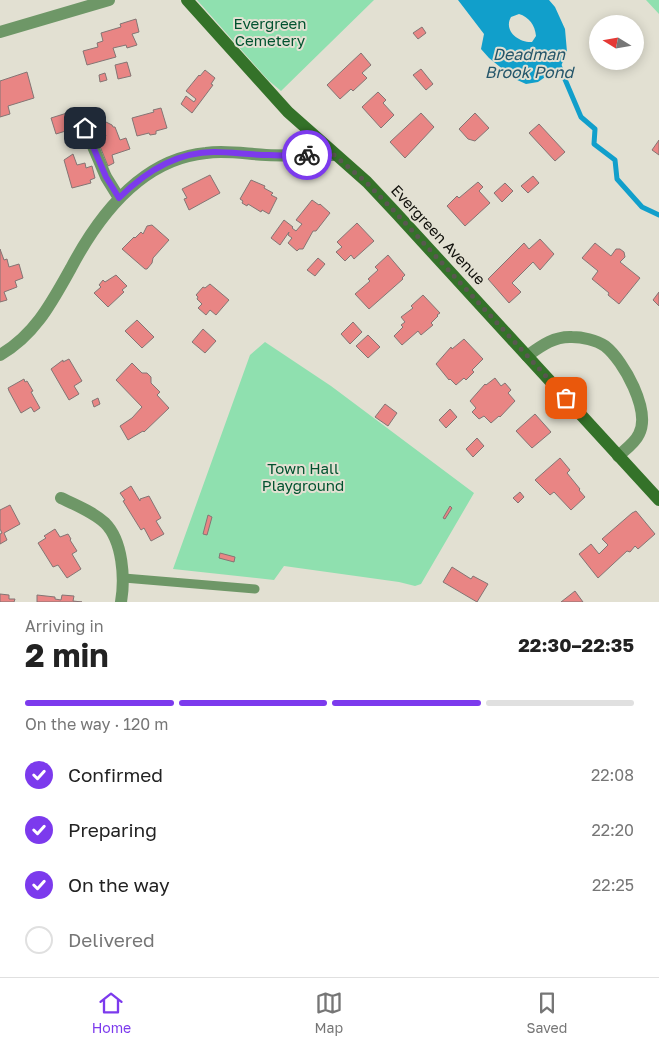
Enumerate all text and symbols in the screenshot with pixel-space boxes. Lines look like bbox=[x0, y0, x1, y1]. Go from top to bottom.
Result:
park label: Evergreen Cemetery bbox=[233, 14, 307, 49]
north arrow bbox=[589, 15, 644, 70]
map controls bbox=[589, 15, 644, 70]
water label: Deadman Brook Pond bbox=[485, 44, 575, 82]
pin bbox=[64, 107, 106, 149]
icon: home bbox=[71, 114, 99, 142]
courier bbox=[282, 130, 332, 180]
icon: bike bbox=[293, 141, 321, 169]
street label: Evergreen Avenue bbox=[388, 181, 490, 288]
pin bbox=[545, 377, 587, 419]
icon: bag bbox=[552, 384, 580, 412]
park label: Town Hall Playground bbox=[262, 459, 344, 494]
text: Arriving in bbox=[25, 616, 104, 636]
text: 22:30–22:35 bbox=[518, 633, 634, 656]
text: 2 min bbox=[25, 636, 109, 674]
text: On the way · 120 m bbox=[25, 714, 168, 734]
icon: check bbox=[25, 761, 53, 789]
text: Confirmed bbox=[68, 763, 163, 786]
text: 22:08 bbox=[591, 765, 634, 785]
icon: check bbox=[25, 816, 53, 844]
text: Preparing bbox=[68, 818, 157, 841]
text: 22:20 bbox=[591, 820, 634, 840]
icon: check bbox=[25, 871, 53, 899]
text: On the way bbox=[68, 873, 170, 896]
text: 22:25 bbox=[592, 875, 634, 895]
text: Delivered bbox=[68, 928, 155, 951]
tab: Home bbox=[92, 989, 131, 1036]
tab: Map bbox=[315, 989, 343, 1036]
tab: Saved bbox=[526, 989, 567, 1036]

